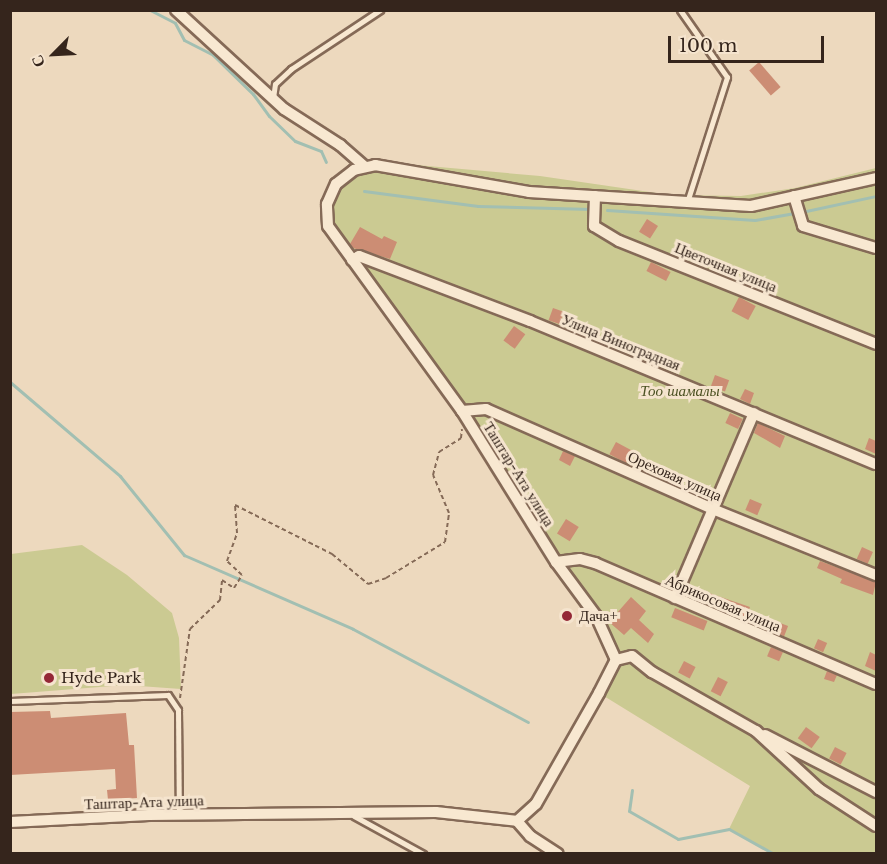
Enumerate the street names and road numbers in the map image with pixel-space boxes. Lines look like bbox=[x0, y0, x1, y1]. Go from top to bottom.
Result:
street label: Цветочная улица bbox=[672, 238, 780, 296]
street label: Улица Виноградная bbox=[559, 310, 683, 374]
street label: Таштар-Ата улица bbox=[480, 418, 558, 530]
street label: Ореховая улица bbox=[625, 447, 725, 505]
street label: Абрикосовая улица bbox=[663, 571, 783, 635]
street label: Таштар-Ата улица bbox=[84, 791, 204, 813]

